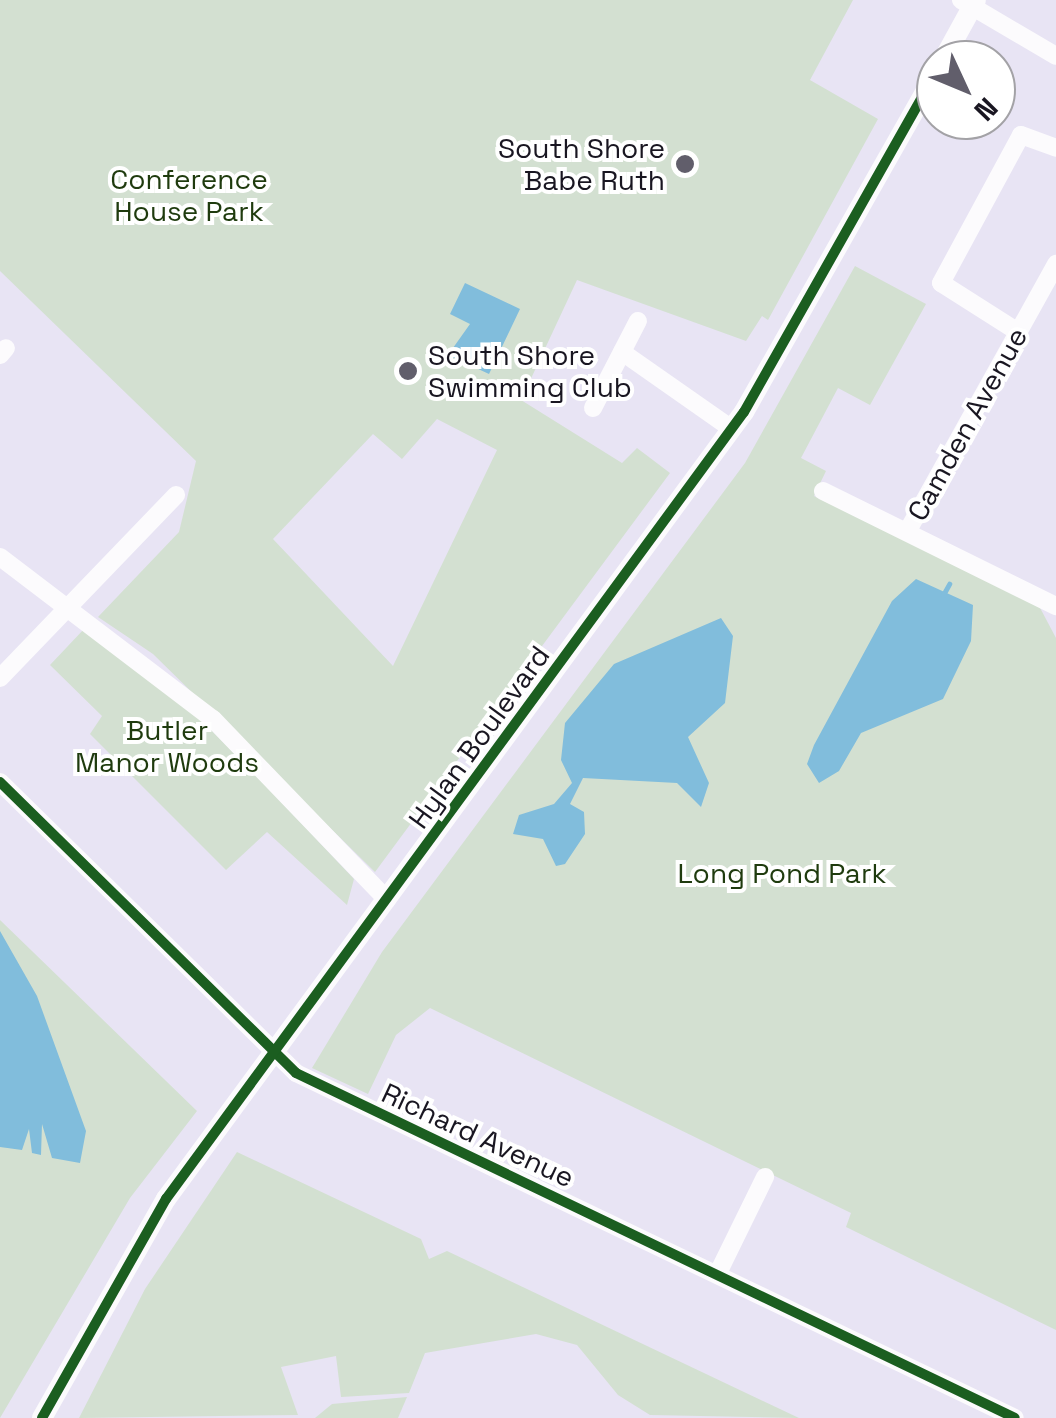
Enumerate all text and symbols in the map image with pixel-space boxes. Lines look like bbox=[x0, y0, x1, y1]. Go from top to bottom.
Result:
north arrow bbox=[916, 40, 1016, 140]
text: N bbox=[967, 90, 1006, 129]
place label: South Shore Babe Ruth bbox=[498, 131, 665, 197]
marker: South Shore Babe Ruth bbox=[674, 153, 696, 175]
park label: Conference House Park bbox=[110, 162, 268, 228]
street label: Camden Avenue bbox=[900, 321, 1034, 527]
place label: South Shore Swimming Club bbox=[428, 338, 632, 404]
marker: South Shore Swimming Club bbox=[397, 360, 419, 382]
street label: Hylan Boulevard bbox=[401, 639, 557, 835]
park label: Butler Manor Woods bbox=[75, 713, 259, 779]
park label: Long Pond Park bbox=[677, 856, 887, 890]
street label: Richard Avenue bbox=[376, 1076, 580, 1194]

